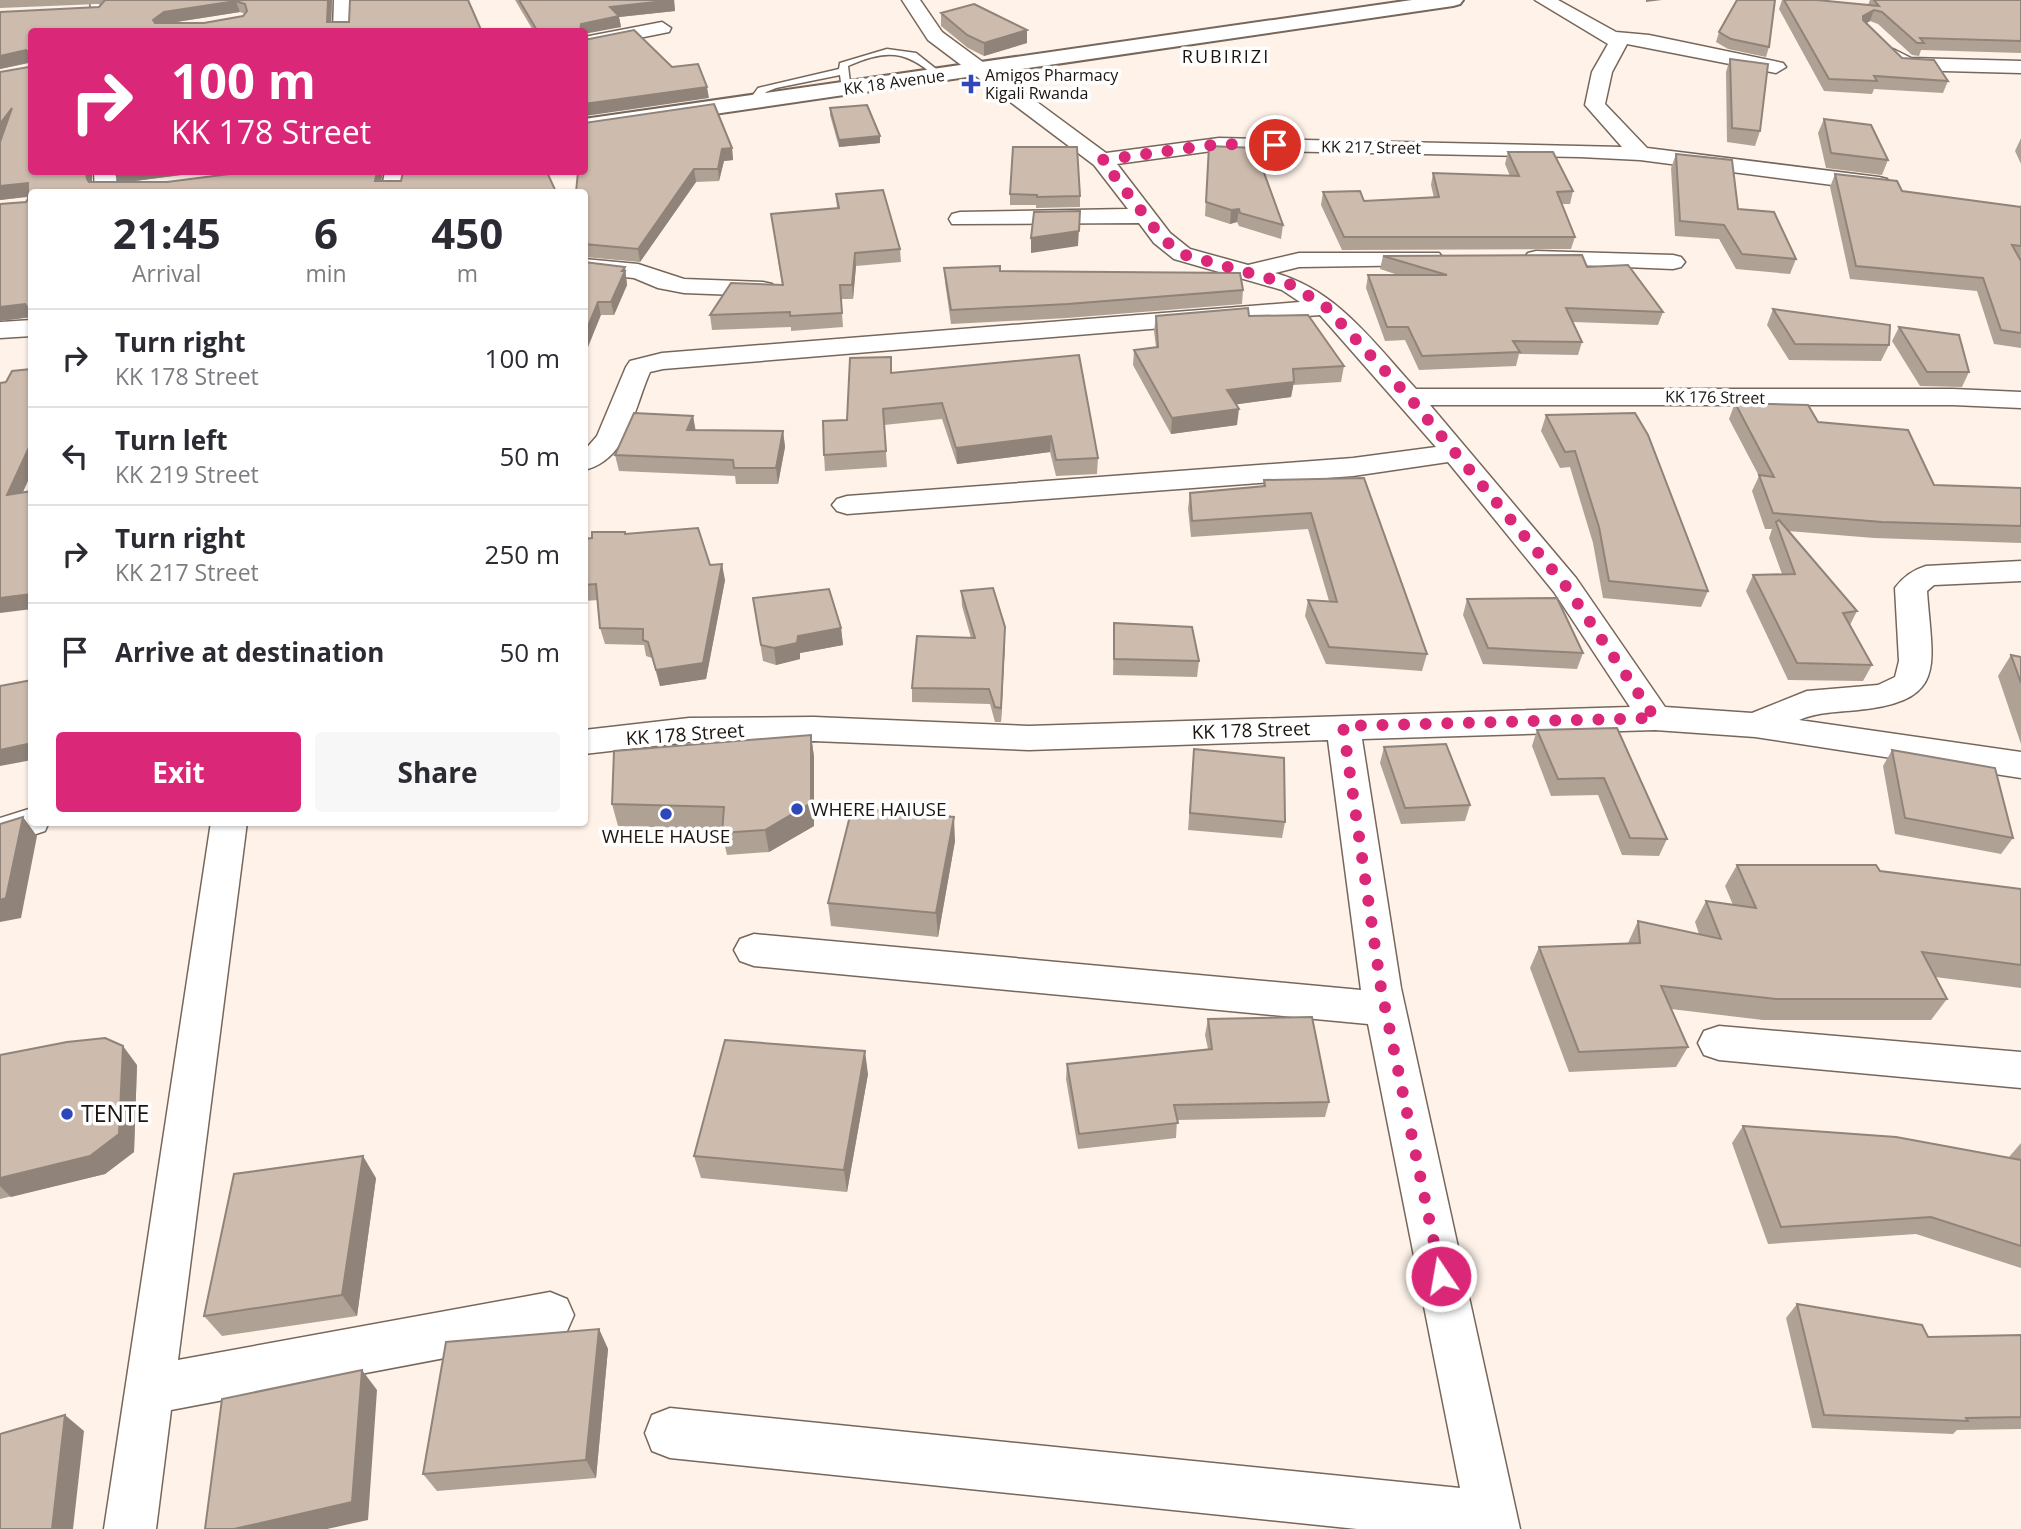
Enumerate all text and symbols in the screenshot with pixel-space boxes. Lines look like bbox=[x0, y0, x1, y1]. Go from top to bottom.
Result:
district label: RUBIRIZI bbox=[1182, 44, 1270, 68]
text: 100 m bbox=[171, 47, 316, 113]
icon: right bbox=[56, 56, 147, 147]
street label: KK 18 Avenue bbox=[842, 64, 946, 100]
place label: Amigos Pharmacy Kigali Rwanda bbox=[985, 64, 1119, 104]
marker: Amigos Pharmacy Kigali Rwanda bbox=[963, 76, 979, 92]
text: KK 178 Street bbox=[171, 110, 371, 153]
pin bbox=[1245, 115, 1305, 175]
icon: arrive bbox=[1256, 126, 1294, 164]
street label: KK 217 Street bbox=[1321, 135, 1421, 159]
text: 21:45 bbox=[113, 204, 221, 261]
text: 6 bbox=[314, 204, 338, 261]
text: 450 bbox=[431, 204, 503, 261]
text: Arrival bbox=[132, 257, 201, 289]
text: min bbox=[305, 257, 347, 289]
text: m bbox=[457, 257, 478, 289]
text: Turn right bbox=[115, 324, 246, 360]
icon: right bbox=[56, 339, 94, 377]
text: 100 m bbox=[485, 340, 560, 376]
text: KK 178 Street bbox=[115, 360, 259, 392]
street label: KK 176 Street bbox=[1665, 385, 1765, 409]
text: Turn left bbox=[115, 422, 227, 458]
icon: left bbox=[56, 437, 94, 475]
text: 50 m bbox=[499, 438, 560, 474]
text: KK 219 Street bbox=[115, 458, 259, 490]
text: Turn right bbox=[115, 520, 246, 556]
icon: right bbox=[56, 535, 94, 573]
text: 250 m bbox=[485, 536, 560, 572]
text: KK 217 Street bbox=[115, 556, 259, 588]
icon: arrive bbox=[56, 633, 94, 671]
text: Arrive at destination bbox=[115, 634, 384, 670]
text: 50 m bbox=[499, 634, 560, 670]
street label: KK 178 Street bbox=[1191, 715, 1311, 745]
street label: KK 178 Street bbox=[625, 717, 745, 751]
button: Exit bbox=[56, 732, 301, 812]
button: Share bbox=[315, 732, 560, 812]
place label: WHERE HAIUSE bbox=[811, 796, 947, 822]
marker: WHERE HAIUSE bbox=[789, 801, 805, 817]
marker: WHELE HAUSE bbox=[658, 806, 674, 822]
place label: WHELE HAUSE bbox=[602, 823, 730, 849]
place label: TENTE bbox=[81, 1097, 149, 1129]
marker: TENTE bbox=[59, 1106, 75, 1122]
position arrow bbox=[1404, 1239, 1478, 1313]

